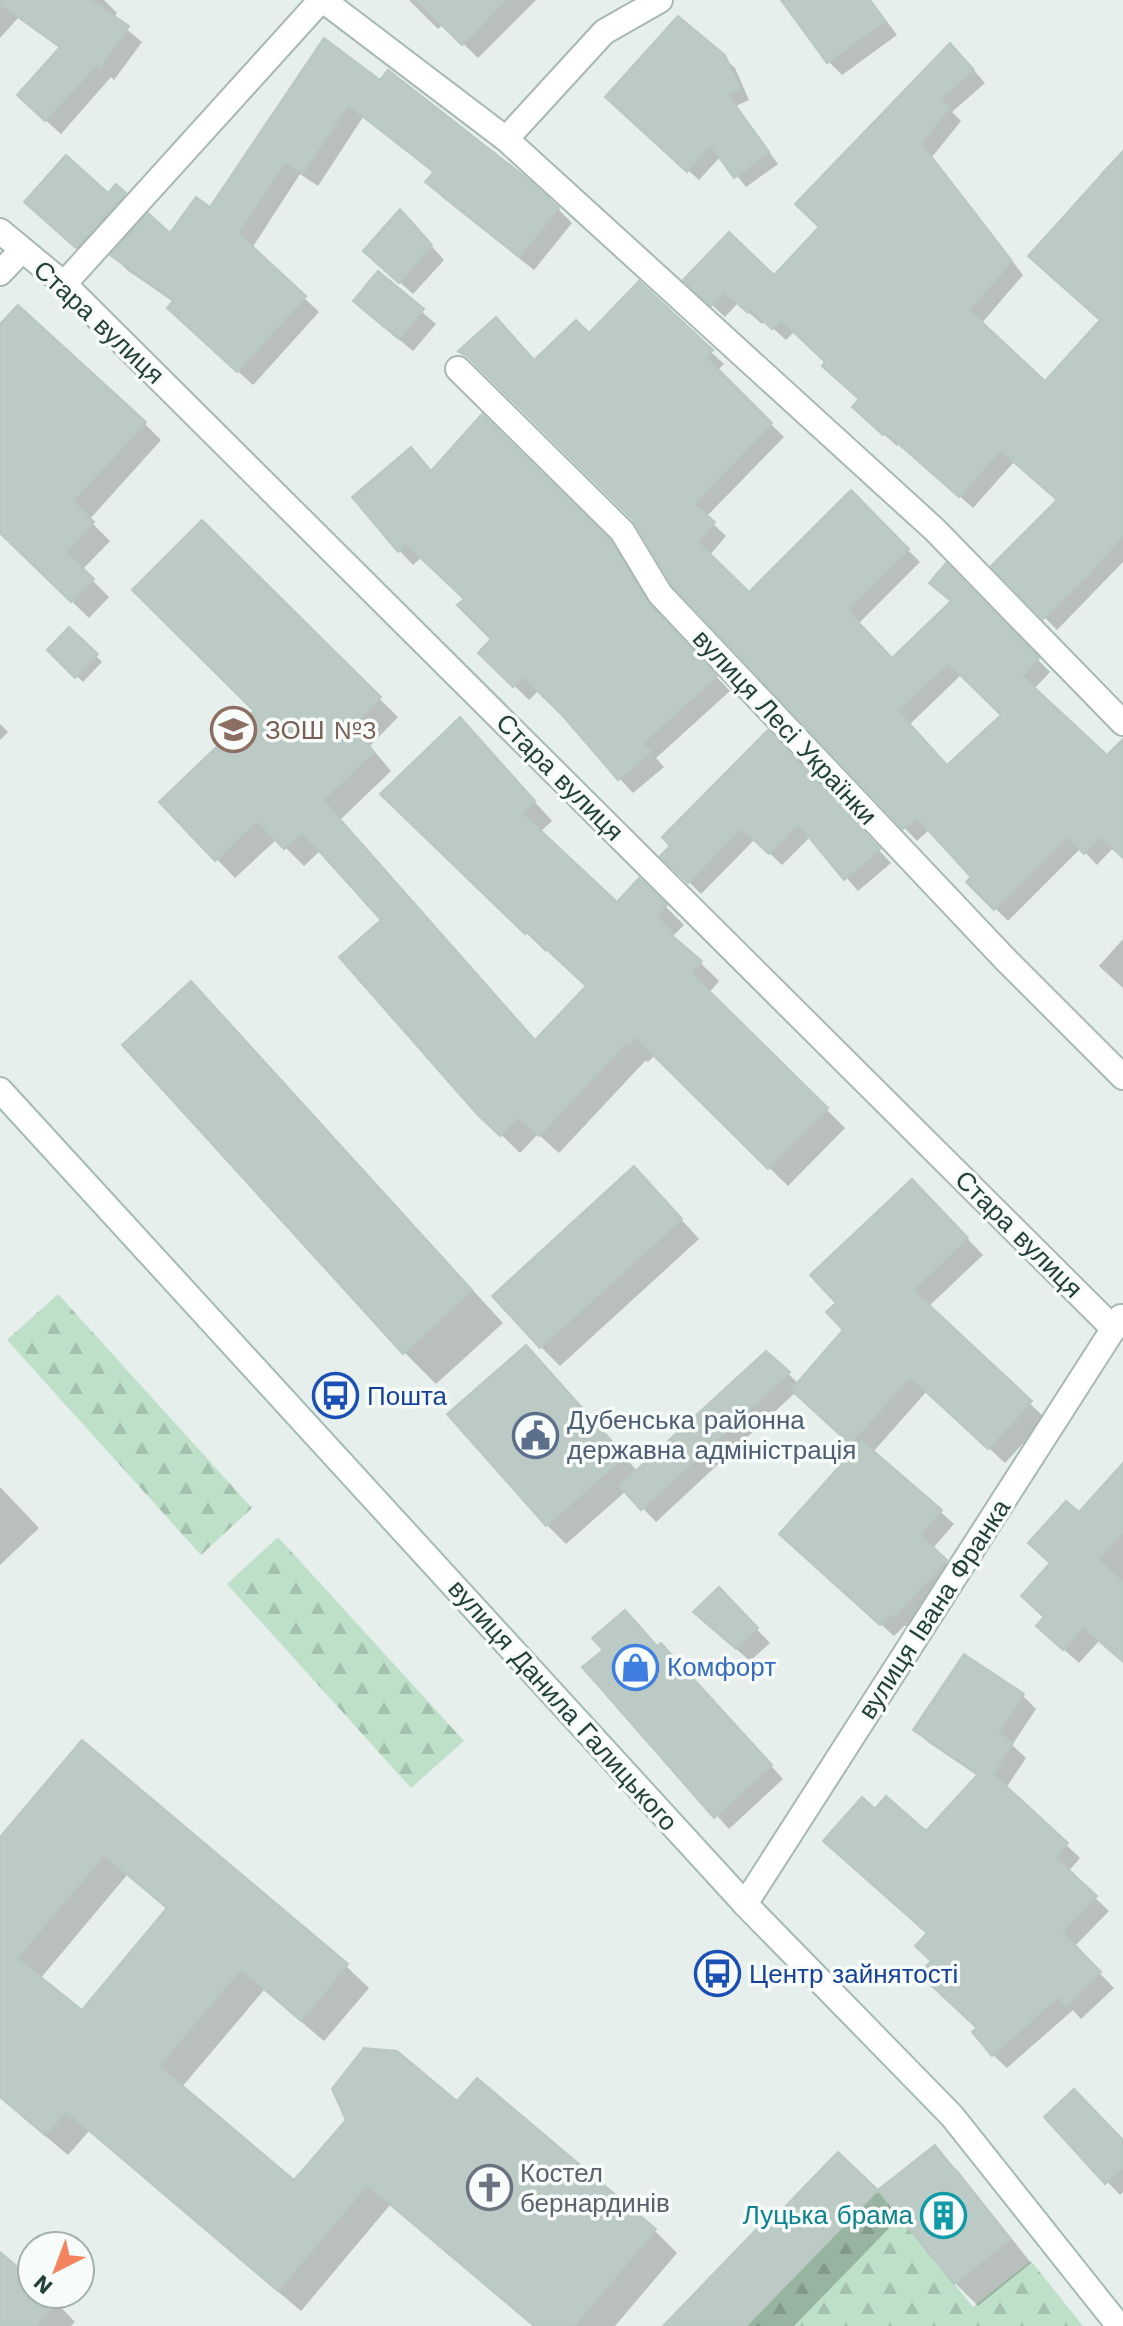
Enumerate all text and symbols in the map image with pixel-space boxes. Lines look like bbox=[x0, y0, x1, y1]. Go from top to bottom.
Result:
street label: Стара вулиця bbox=[28, 254, 170, 390]
street label: вулиця Лесі Українки bbox=[687, 623, 883, 831]
school or university icon: ЗОШ №3 bbox=[210, 706, 258, 754]
street label: Стара вулиця bbox=[490, 707, 630, 847]
place label: ЗОШ №3 bbox=[265, 715, 377, 745]
street label: Стара вулиця bbox=[949, 1164, 1089, 1304]
bus stop icon: Пошта bbox=[312, 1372, 360, 1420]
place label: Пошта bbox=[367, 1381, 448, 1411]
place label: Дубенська районна державна адміністрація bbox=[567, 1405, 856, 1465]
public building icon: Дубенська районна державна адміністрація bbox=[512, 1411, 560, 1459]
street label: вулиця Івана Франка bbox=[852, 1493, 1016, 1724]
street label: вулиця Данила Галицького bbox=[442, 1573, 684, 1837]
shop icon: Комфорт bbox=[612, 1643, 660, 1691]
place label: Комфорт bbox=[667, 1652, 776, 1682]
bus stop icon: Центр зайнятості bbox=[694, 1950, 742, 1998]
place label: Центр зайнятості bbox=[749, 1959, 958, 1989]
place label: Костел бернардинів bbox=[520, 2158, 670, 2218]
church icon: Костел бернардинів bbox=[465, 2164, 513, 2212]
building icon: Луцька брама bbox=[920, 2191, 968, 2239]
place label: Луцька брама bbox=[743, 2200, 914, 2230]
north arrow bbox=[16, 2230, 96, 2310]
text: N bbox=[29, 2270, 57, 2299]

